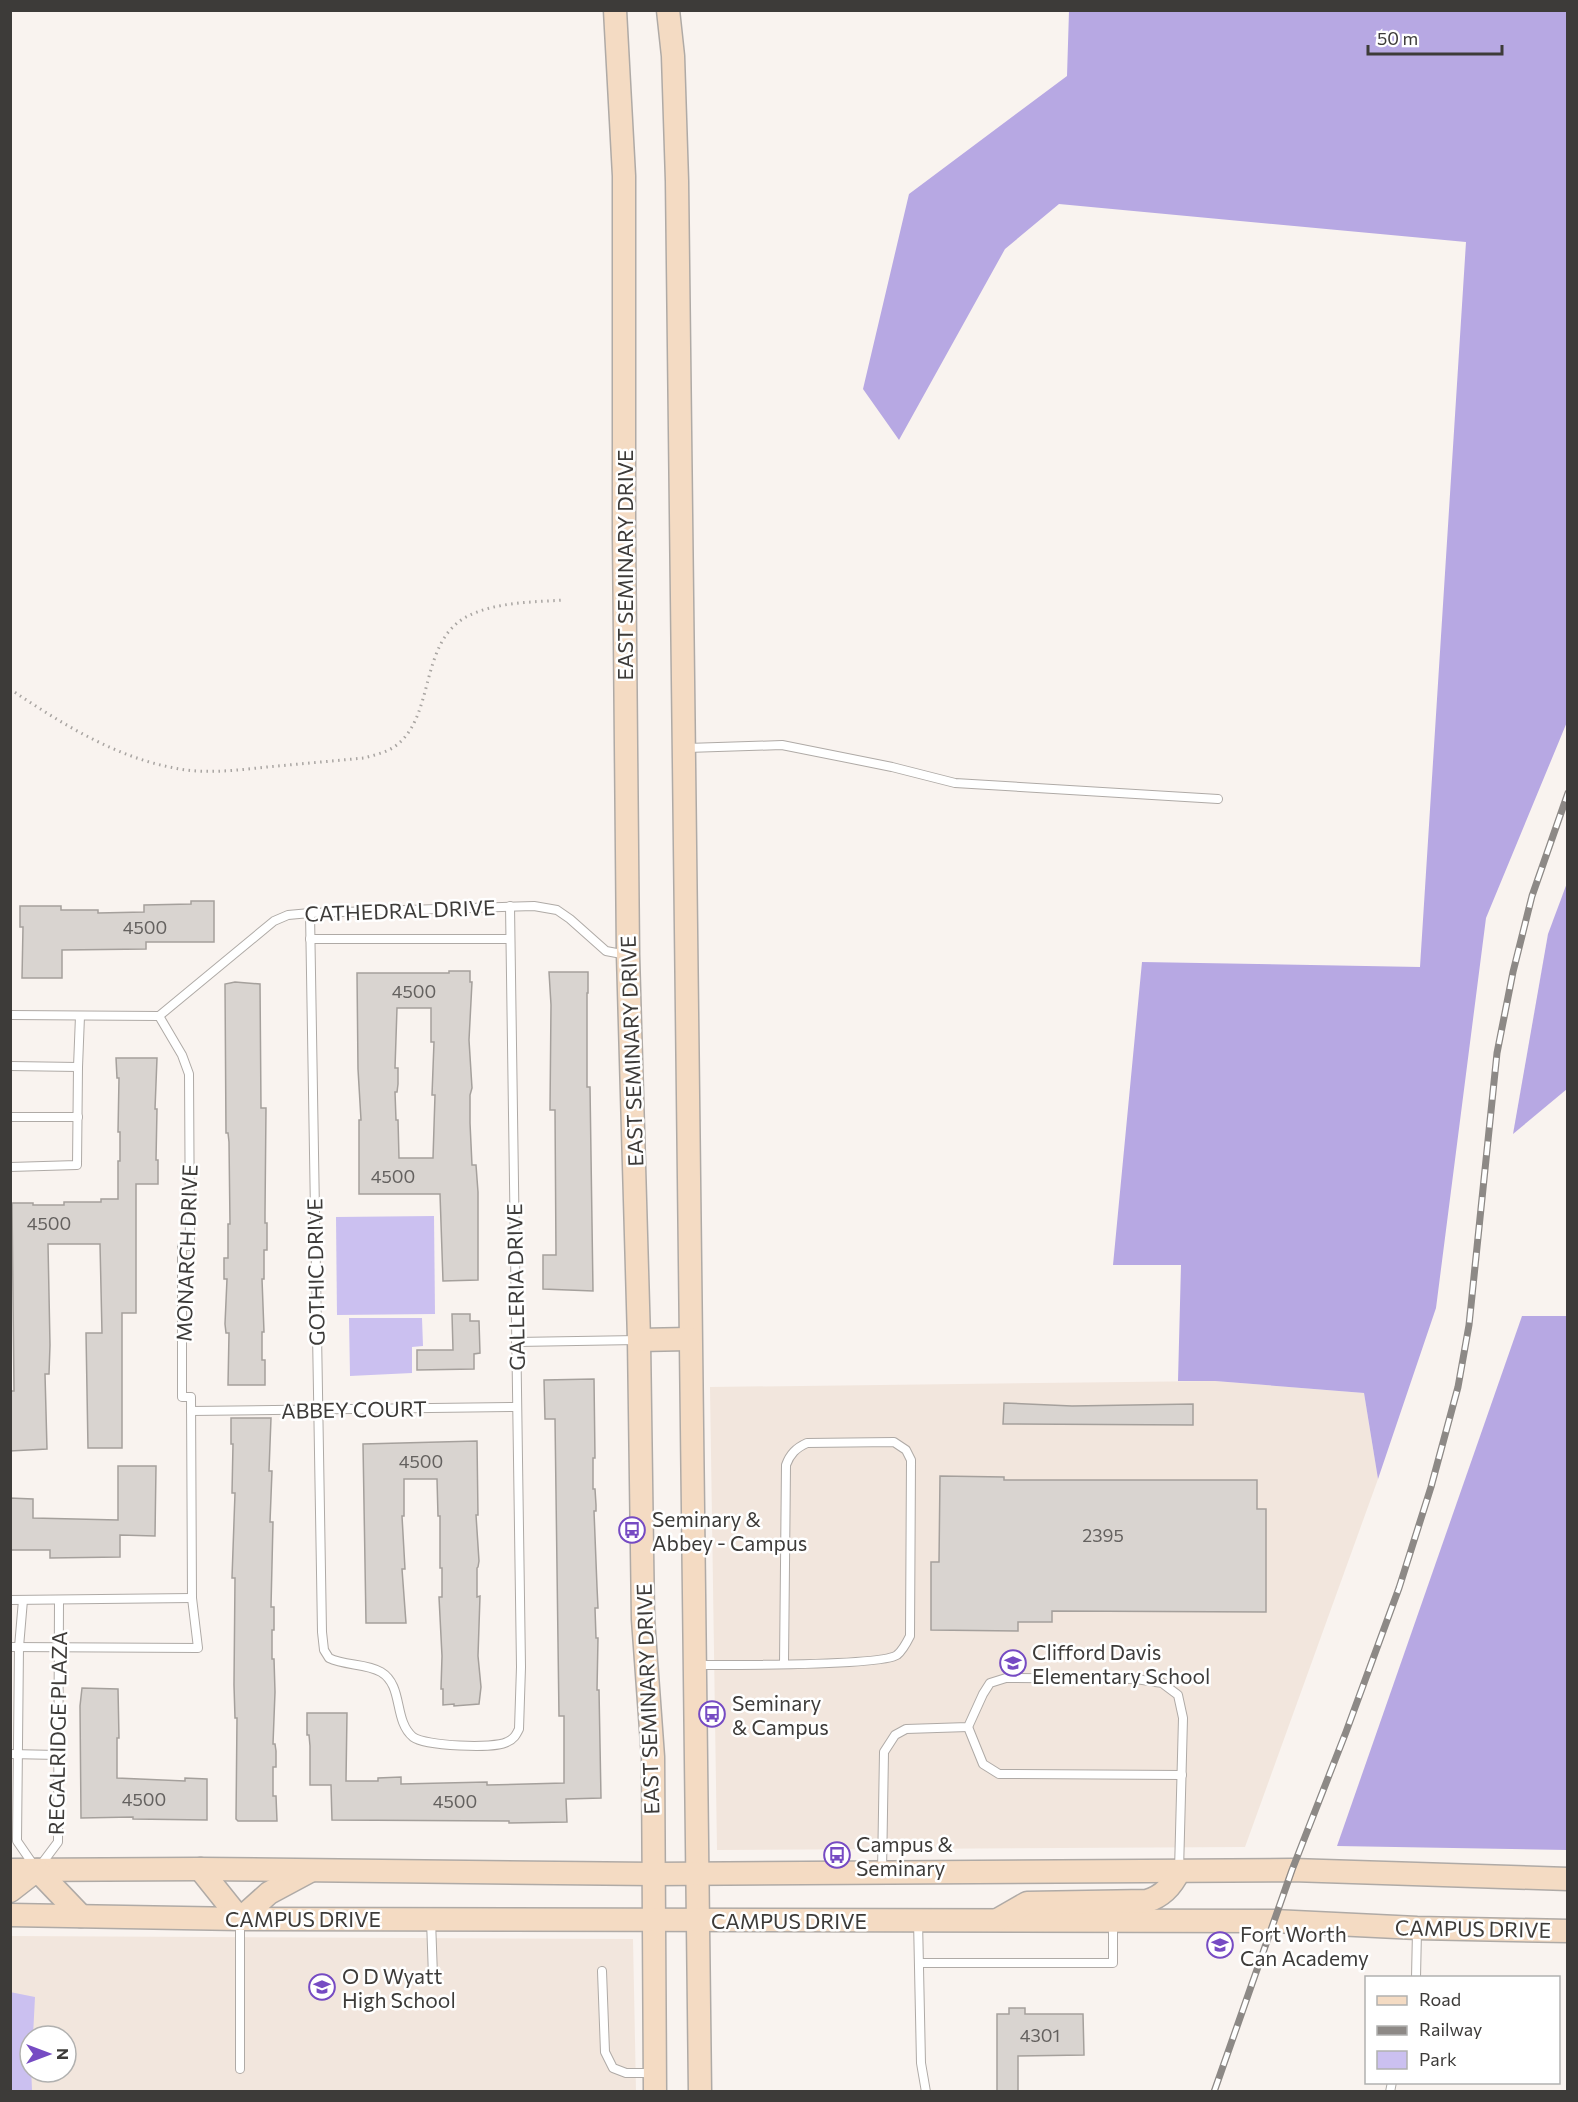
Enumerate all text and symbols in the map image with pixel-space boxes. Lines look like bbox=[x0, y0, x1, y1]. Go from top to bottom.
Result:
scale bar bbox=[1368, 18, 1502, 56]
text: 50 m bbox=[1377, 27, 1418, 49]
street label: EAST SEMINARY DRIVE bbox=[612, 449, 637, 681]
street label: CATHEDRAL DRIVE bbox=[304, 894, 496, 926]
house number: 4500 bbox=[123, 916, 167, 938]
street label: EAST SEMINARY DRIVE bbox=[614, 935, 648, 1167]
house number: 4500 bbox=[392, 980, 436, 1002]
street label: MONARCH DRIVE bbox=[170, 1164, 202, 1342]
house number: 4500 bbox=[371, 1165, 415, 1187]
street label: GOTHIC DRIVE bbox=[301, 1198, 329, 1346]
street label: GALLERIA DRIVE bbox=[501, 1203, 529, 1371]
house number: 4500 bbox=[27, 1212, 71, 1234]
street label: ABBEY COURT bbox=[281, 1395, 427, 1423]
house number: 4500 bbox=[399, 1450, 443, 1472]
place label: Seminary & Abbey - Campus bbox=[652, 1506, 807, 1555]
bus stop icon: Seminary & Abbey - Campus bbox=[617, 1515, 647, 1545]
house number: 2395 bbox=[1082, 1524, 1124, 1546]
street label: EAST SEMINARY DRIVE bbox=[630, 1583, 664, 1815]
street label: REGALRIDGE PLAZA bbox=[43, 1631, 71, 1835]
place label: Clifford Davis Elementary School bbox=[1032, 1639, 1210, 1688]
school or university icon: Clifford Davis Elementary School bbox=[998, 1648, 1028, 1678]
place label: Seminary & Campus bbox=[732, 1690, 829, 1739]
bus stop icon: Seminary & Campus bbox=[697, 1699, 727, 1729]
house number: 4500 bbox=[122, 1788, 166, 1810]
house number: 4500 bbox=[433, 1790, 477, 1812]
place label: Campus & Seminary bbox=[856, 1831, 953, 1880]
bus stop icon: Campus & Seminary bbox=[822, 1840, 852, 1870]
street label: CAMPUS DRIVE bbox=[225, 1906, 381, 1931]
street label: CAMPUS DRIVE bbox=[711, 1908, 867, 1933]
street label: CAMPUS DRIVE bbox=[1395, 1914, 1551, 1942]
place label: Fort Worth Can Academy bbox=[1240, 1921, 1369, 1970]
school or university icon: Fort Worth Can Academy bbox=[1205, 1930, 1235, 1960]
place label: O D Wyatt High School bbox=[342, 1963, 456, 2012]
school or university icon: O D Wyatt High School bbox=[307, 1972, 337, 2002]
legend bbox=[1365, 1976, 1560, 2084]
text: Road bbox=[1419, 1988, 1461, 2010]
text: Railway bbox=[1419, 2018, 1482, 2040]
north arrow bbox=[18, 2024, 78, 2084]
house number: 4301 bbox=[1020, 2024, 1060, 2046]
text: N bbox=[54, 2048, 73, 2060]
text: Park bbox=[1419, 2048, 1457, 2070]

